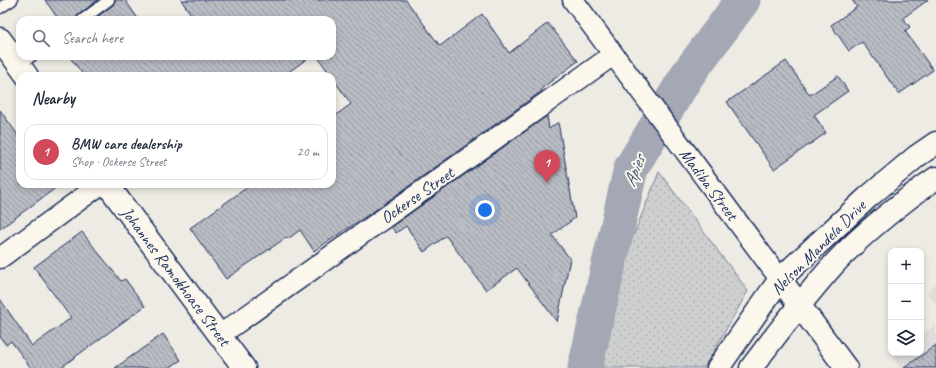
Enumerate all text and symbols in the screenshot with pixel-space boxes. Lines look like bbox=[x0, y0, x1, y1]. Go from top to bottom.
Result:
search box bbox=[16, 16, 336, 60]
icon: search bbox=[30, 27, 52, 49]
text: Search here bbox=[62, 29, 123, 48]
text: Nearby bbox=[32, 88, 75, 109]
text: BMW care dealership bbox=[71, 135, 182, 154]
text: 1 bbox=[43, 144, 49, 160]
text: 20 m bbox=[297, 144, 319, 160]
street label: Madiba Street bbox=[675, 144, 744, 226]
pin: 1 bbox=[534, 150, 560, 183]
water label: Apies bbox=[618, 150, 651, 190]
text: Shop · Ockerse Street bbox=[71, 154, 166, 170]
street label: Ockerse Street bbox=[377, 161, 460, 228]
street label: Nelson Mandela Drive bbox=[766, 194, 871, 299]
your location bbox=[475, 200, 495, 220]
street label: Johannes Ramokhoase Street bbox=[116, 202, 236, 352]
map controls bbox=[888, 248, 924, 356]
button: + bbox=[888, 248, 924, 284]
button: − bbox=[888, 284, 924, 320]
button: layers bbox=[888, 320, 924, 356]

